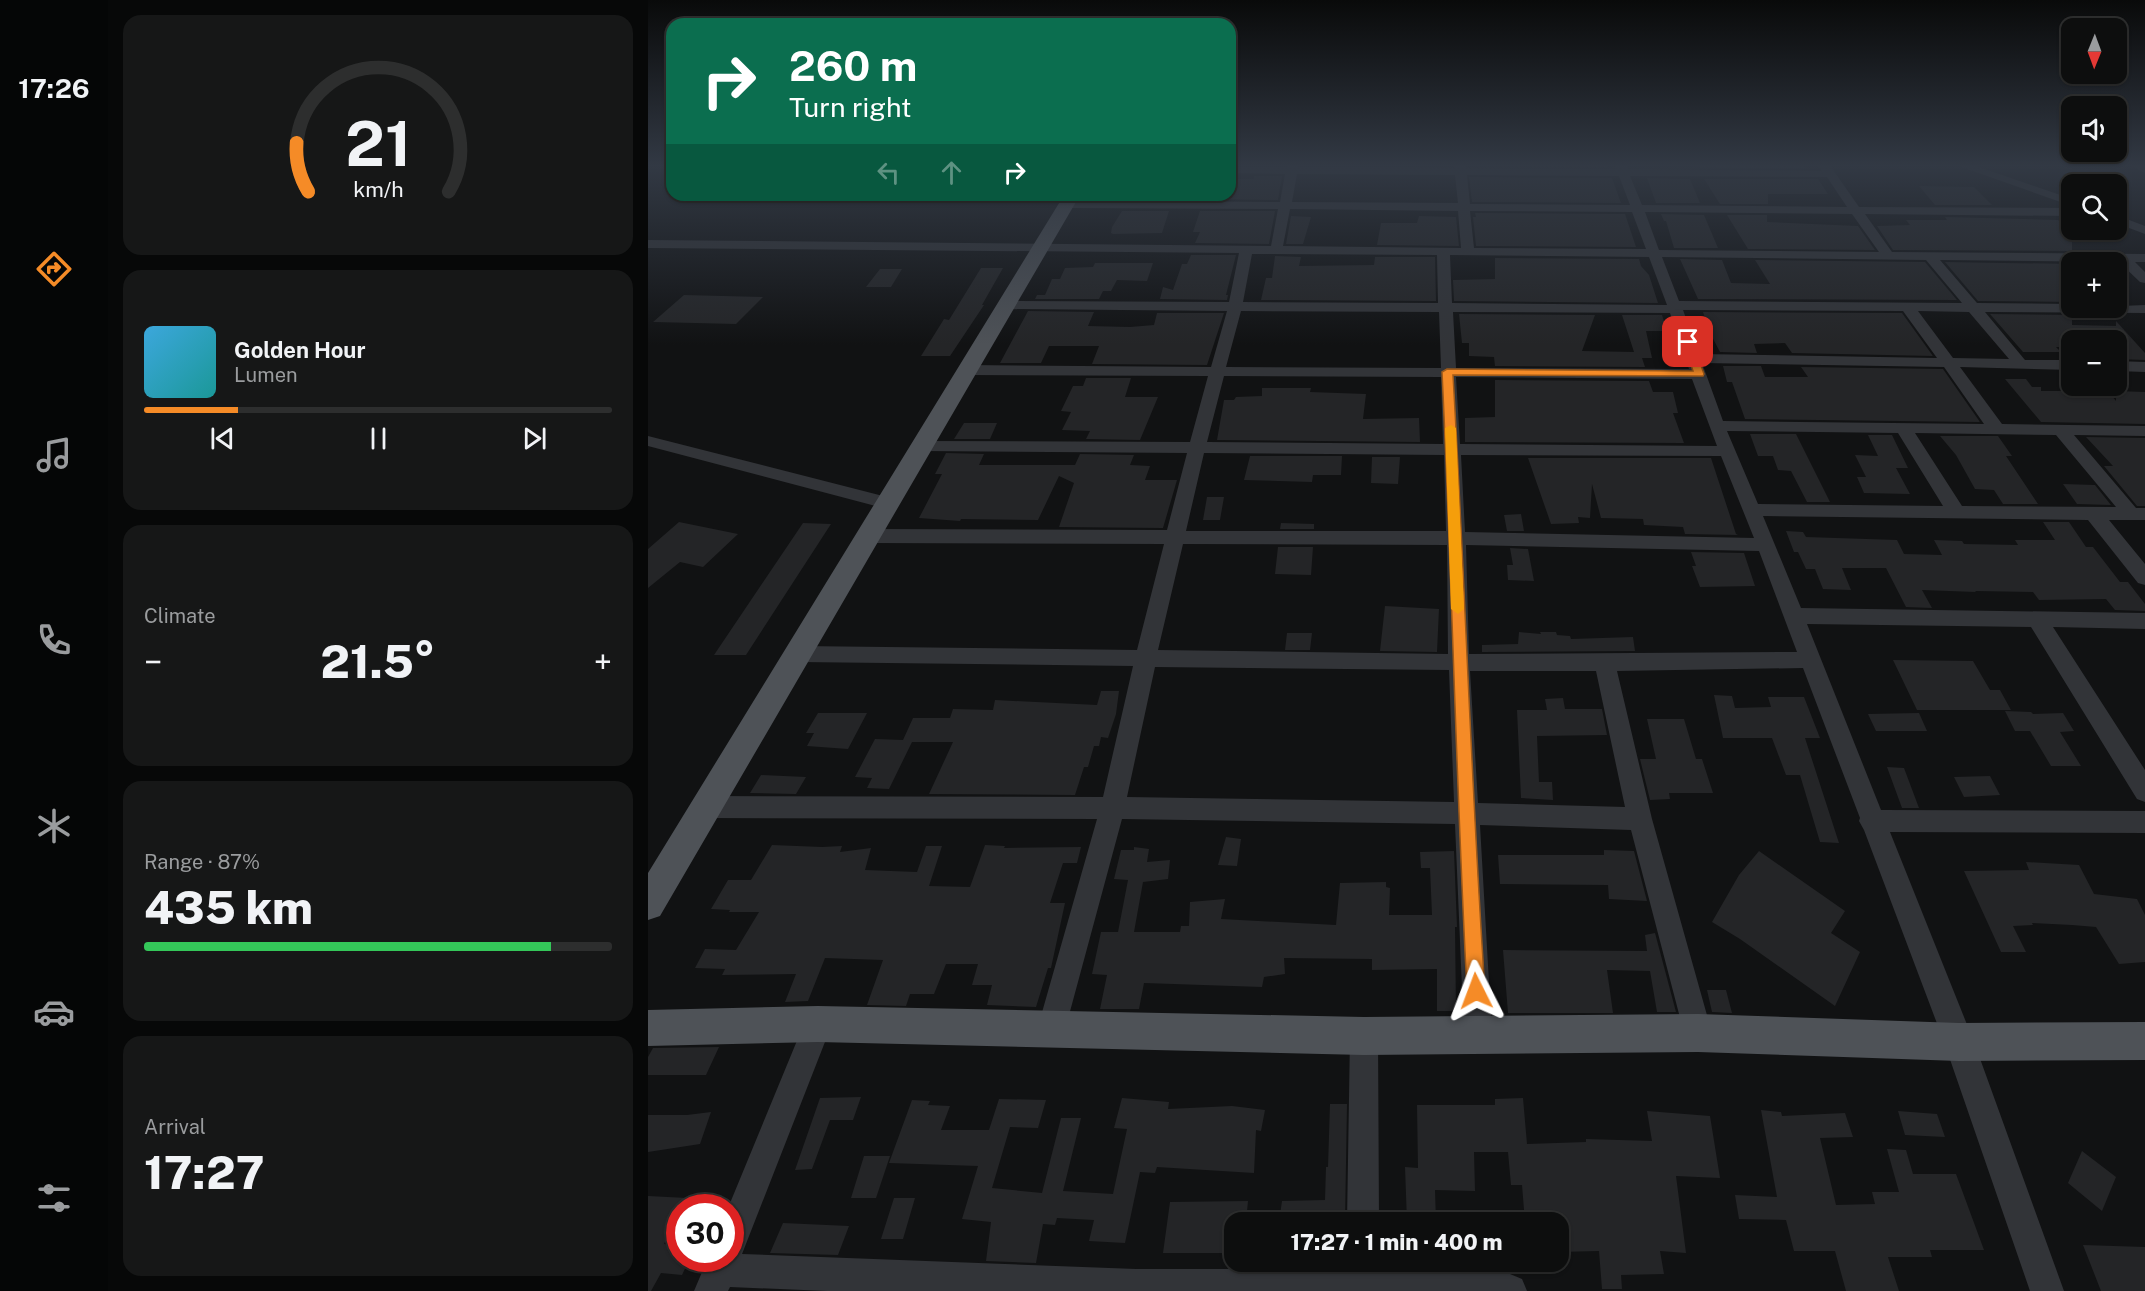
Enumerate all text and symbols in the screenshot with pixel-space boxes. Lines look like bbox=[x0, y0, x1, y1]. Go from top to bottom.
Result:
north arrow bbox=[2061, 18, 2127, 84]
map controls bbox=[2061, 18, 2127, 396]
text: 260 m bbox=[789, 41, 917, 90]
icon: right bbox=[690, 42, 768, 120]
text: 17:26 bbox=[18, 72, 90, 104]
text: Turn right bbox=[789, 91, 912, 123]
button: sound bbox=[2061, 96, 2127, 162]
text: 21 bbox=[345, 107, 411, 180]
icon: left bbox=[872, 156, 905, 189]
icon: ahead bbox=[935, 156, 968, 189]
icon: right bbox=[998, 156, 1031, 189]
button: search bbox=[2061, 174, 2127, 240]
text: km/h bbox=[353, 177, 403, 202]
icon: directions bbox=[33, 248, 75, 290]
button: + bbox=[2061, 252, 2127, 318]
pin bbox=[1662, 316, 1713, 367]
icon: arrive bbox=[1671, 325, 1704, 358]
button: − bbox=[2061, 330, 2127, 396]
text: Golden Hour bbox=[234, 337, 365, 363]
text: Lumen bbox=[234, 363, 298, 387]
icon: previous bbox=[206, 422, 239, 455]
icon: pause bbox=[362, 422, 395, 455]
icon: next bbox=[518, 422, 551, 455]
icon: music bbox=[33, 434, 75, 476]
text: Climate bbox=[144, 604, 216, 628]
icon: phone bbox=[33, 619, 75, 661]
text: 21.5° bbox=[321, 635, 435, 688]
text: − bbox=[144, 643, 162, 681]
text: + bbox=[594, 643, 612, 681]
icon: climate bbox=[33, 805, 75, 847]
text: Range · 87% bbox=[144, 850, 260, 874]
text: 435 km bbox=[144, 881, 313, 934]
position arrow bbox=[1444, 959, 1508, 1023]
icon: car bbox=[33, 991, 75, 1033]
text: Arrival bbox=[144, 1115, 206, 1139]
text: 17:27 bbox=[144, 1146, 264, 1199]
icon: filters bbox=[33, 1177, 75, 1219]
speed limit sign: 30 bbox=[666, 1194, 744, 1272]
text: 17:27 · 1 min · 400 m bbox=[1290, 1229, 1503, 1255]

